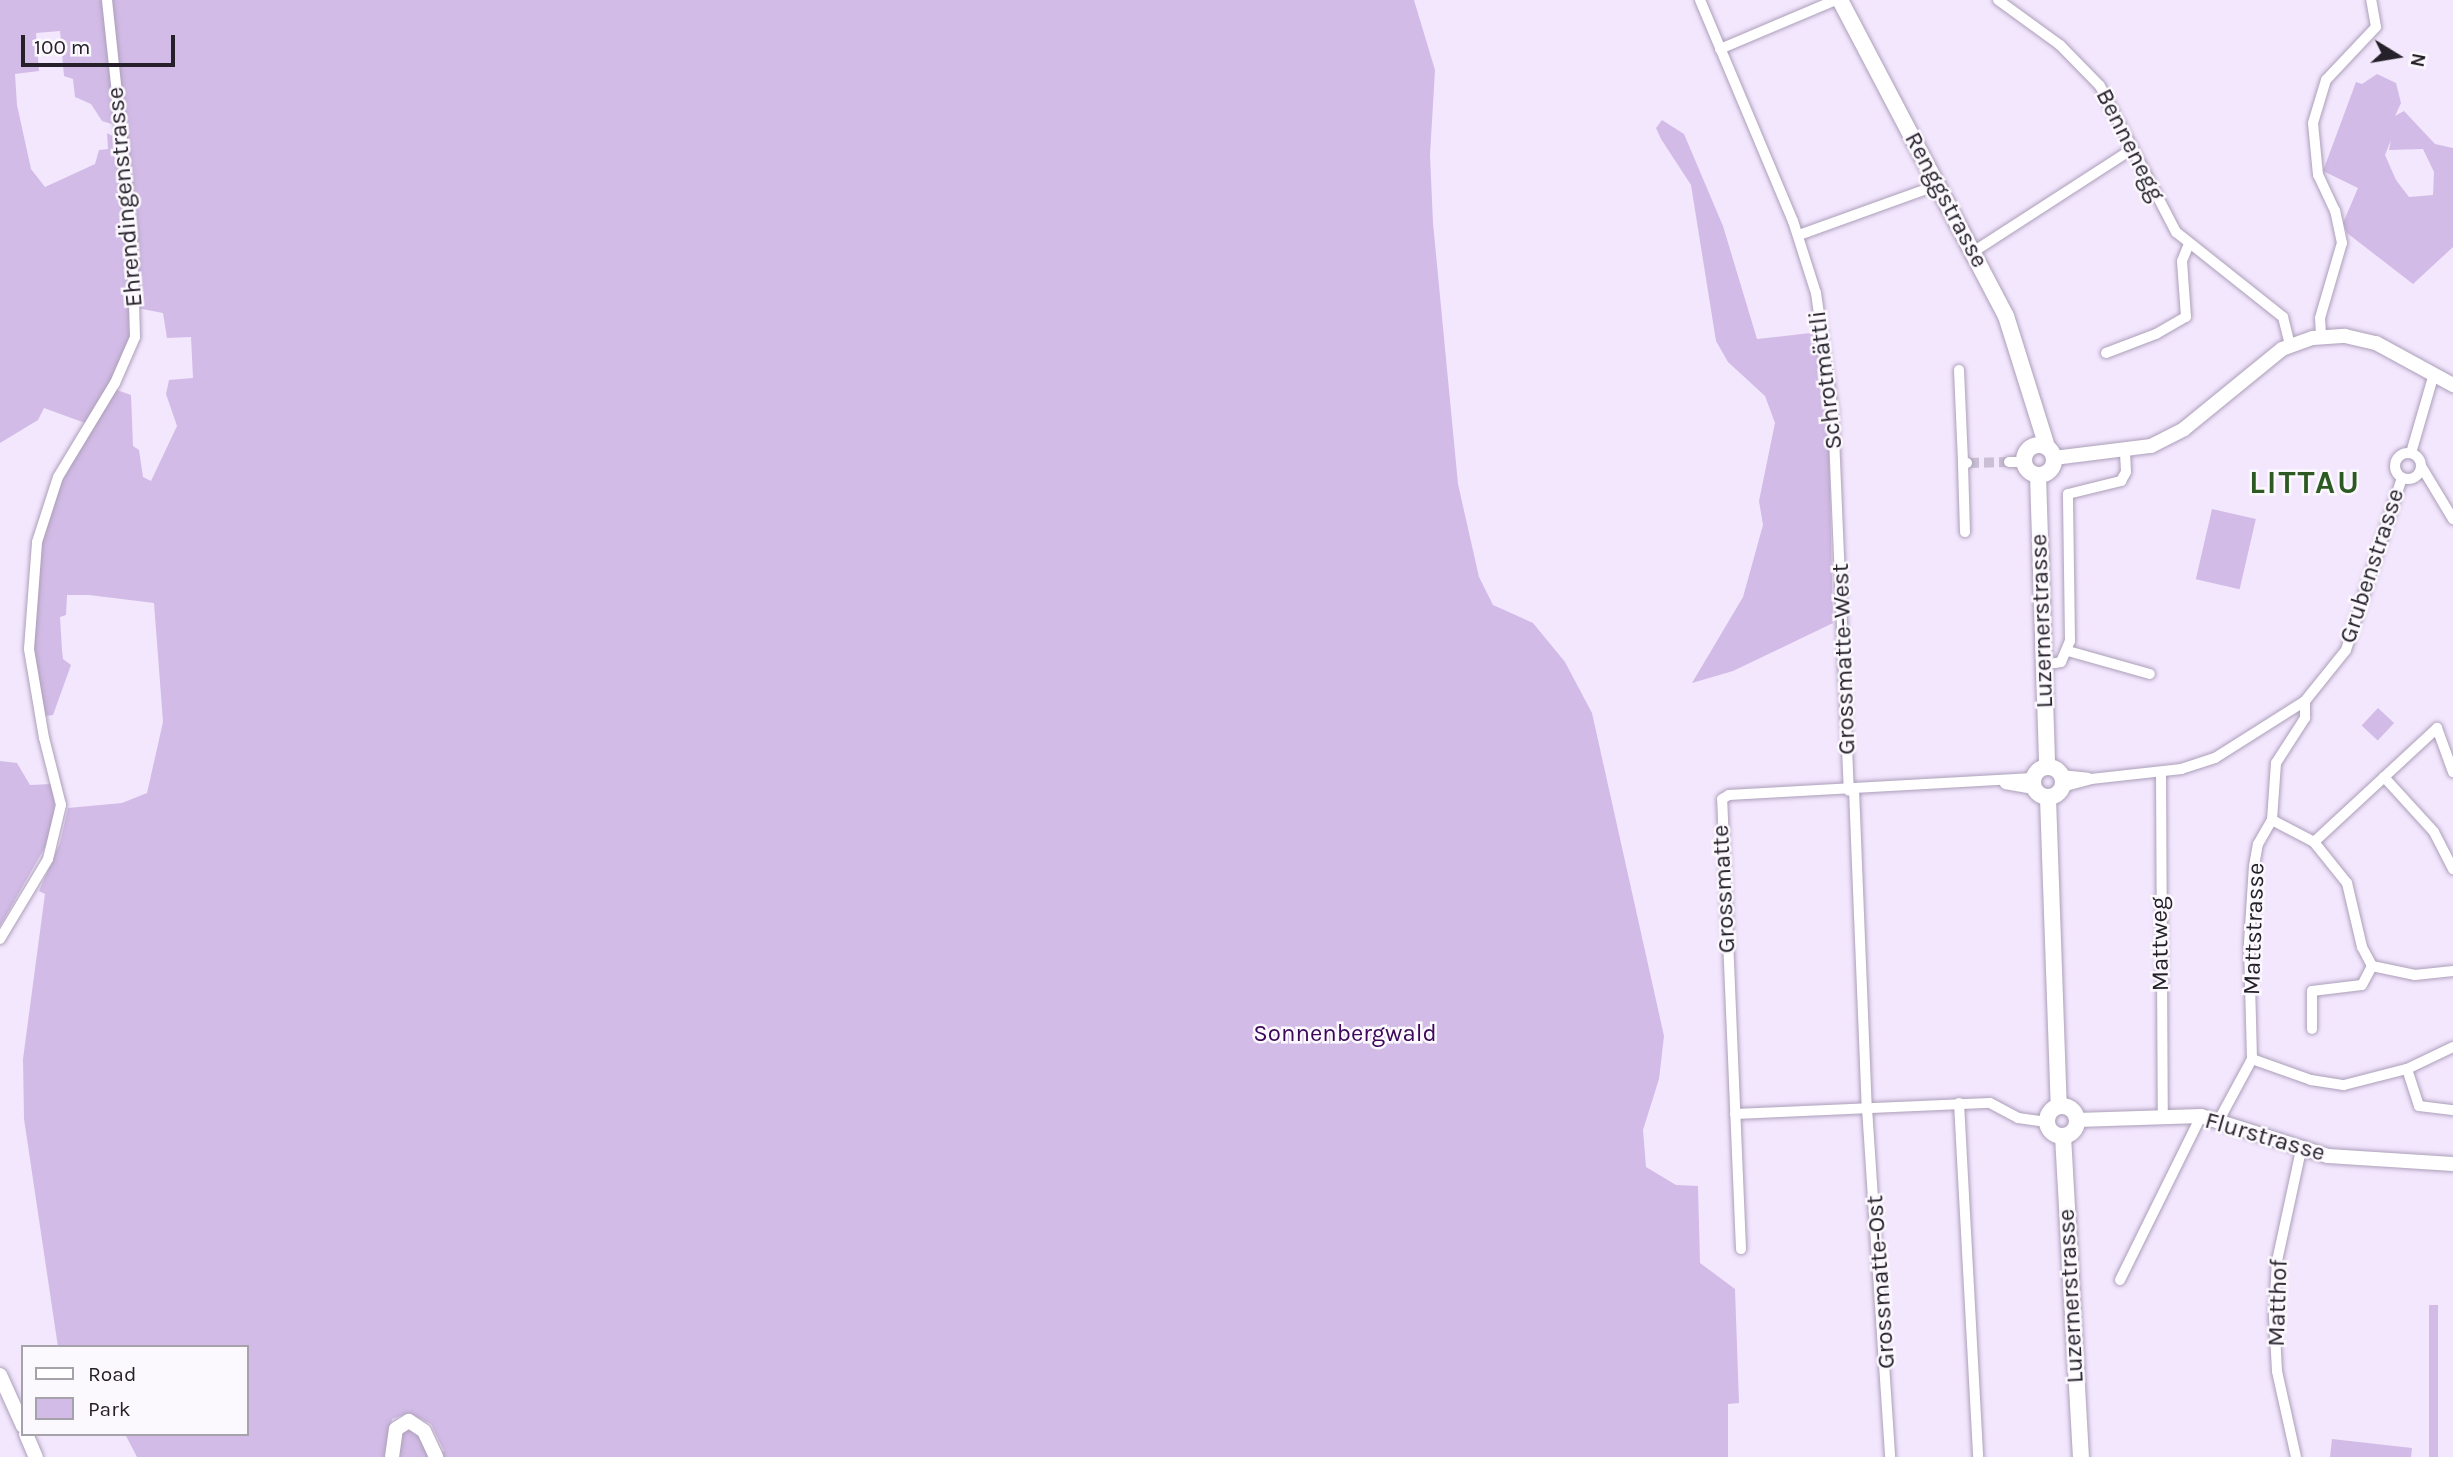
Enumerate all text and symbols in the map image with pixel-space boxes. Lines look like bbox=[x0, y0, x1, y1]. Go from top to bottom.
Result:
scale bar bbox=[24, 21, 178, 65]
north arrow bbox=[2362, 21, 2432, 91]
text: 100 m bbox=[34, 35, 91, 59]
text: N bbox=[2406, 51, 2430, 69]
street label: Bennenegg bbox=[2089, 84, 2171, 206]
street label: Ehrendingenstrasse bbox=[101, 86, 149, 308]
street label: Renggstrasse bbox=[1898, 127, 1994, 273]
street label: Schrotmättli bbox=[1803, 309, 1849, 451]
district label: LITTAU bbox=[2250, 464, 2360, 502]
street label: Grubenstrasse bbox=[2333, 485, 2411, 647]
street label: Luzernerstrasse bbox=[2025, 533, 2059, 709]
street label: Grossmatte-West bbox=[1826, 563, 1862, 755]
street label: Grossmatte bbox=[1706, 824, 1742, 954]
street label: Mattstrasse bbox=[2237, 862, 2271, 996]
street label: Mattweg bbox=[2145, 896, 2175, 992]
park label: Sonnenbergwald bbox=[1253, 1020, 1437, 1048]
street label: Flurstrasse bbox=[2202, 1106, 2328, 1168]
street label: Grossmatte-Ost bbox=[1861, 1194, 1901, 1370]
street label: Luzernerstrasse bbox=[2052, 1208, 2090, 1384]
street label: Matthof bbox=[2262, 1259, 2294, 1347]
legend bbox=[21, 1345, 248, 1436]
text: Road bbox=[88, 1362, 136, 1386]
text: Park bbox=[88, 1397, 131, 1421]

